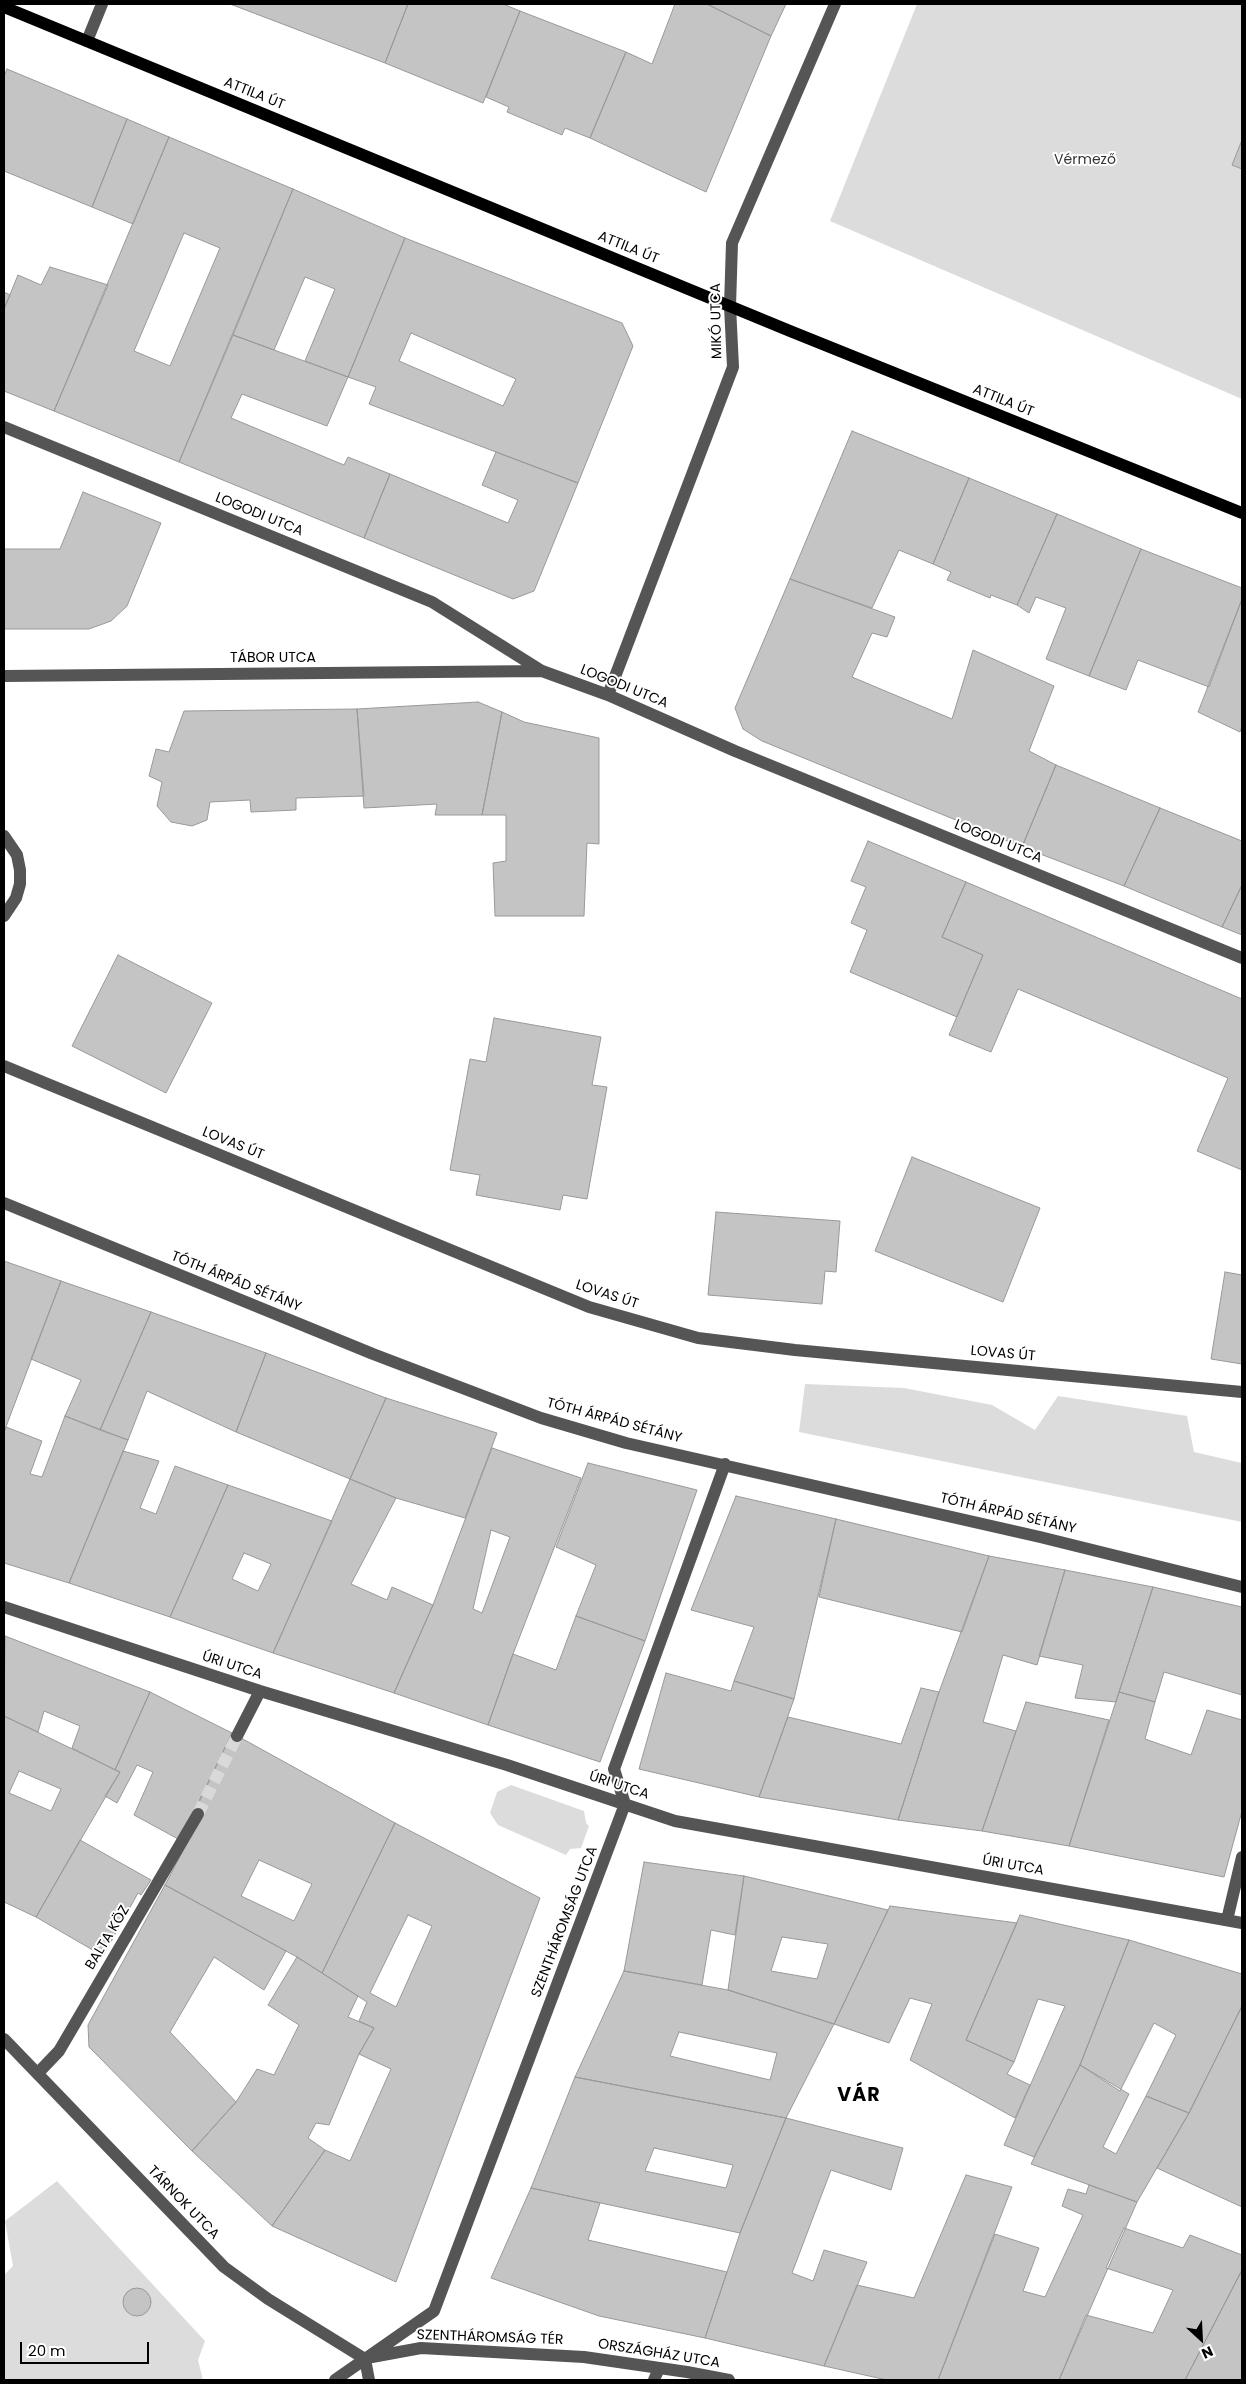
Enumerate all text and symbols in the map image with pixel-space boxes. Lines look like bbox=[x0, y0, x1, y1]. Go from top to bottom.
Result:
street label: ATTILA ÚT bbox=[221, 74, 287, 114]
park label: Vérmező bbox=[1054, 152, 1116, 168]
street label: ATTILA ÚT bbox=[595, 228, 661, 268]
street label: MIKÓ UTCA bbox=[708, 283, 726, 359]
street label: ATTILA ÚT bbox=[970, 381, 1036, 421]
street label: LOGODI UTCA bbox=[213, 490, 305, 540]
street label: TÁBOR UTCA bbox=[230, 650, 316, 666]
street label: LOGODI UTCA bbox=[578, 662, 670, 712]
street label: LOGODI UTCA bbox=[952, 817, 1044, 867]
street label: LOVAS ÚT bbox=[200, 1124, 266, 1164]
street label: TÓTH ÁRPÁD SÉTÁNY bbox=[168, 1248, 304, 1316]
street label: LOVAS ÚT bbox=[574, 1277, 640, 1313]
street label: LOVAS ÚT bbox=[970, 1343, 1036, 1365]
street label: TÓTH ÁRPÁD SÉTÁNY bbox=[545, 1395, 683, 1447]
street label: TÓTH ÁRPÁD SÉTÁNY bbox=[938, 1490, 1078, 1538]
street label: ÚRI UTCA bbox=[200, 1648, 264, 1684]
street label: ÚRI UTCA bbox=[587, 1768, 651, 1804]
street label: SZENTHÁROMSÁG UTCA bbox=[528, 1844, 602, 2000]
street label: ÚRI UTCA bbox=[981, 1852, 1045, 1880]
street label: BALTA KÖZ bbox=[82, 1903, 134, 1973]
district label: VÁR bbox=[837, 2085, 881, 2107]
street label: TÁRNOK UTCA bbox=[144, 2163, 222, 2243]
north arrow bbox=[1176, 2314, 1226, 2364]
street label: SZENTHÁROMSÁG TÉR bbox=[416, 2327, 564, 2349]
scale bar bbox=[22, 2332, 151, 2364]
street label: ORSZÁGHÁZ UTCA bbox=[597, 2336, 721, 2372]
text: 20 m bbox=[28, 2340, 66, 2361]
text: N bbox=[1198, 2341, 1216, 2364]

